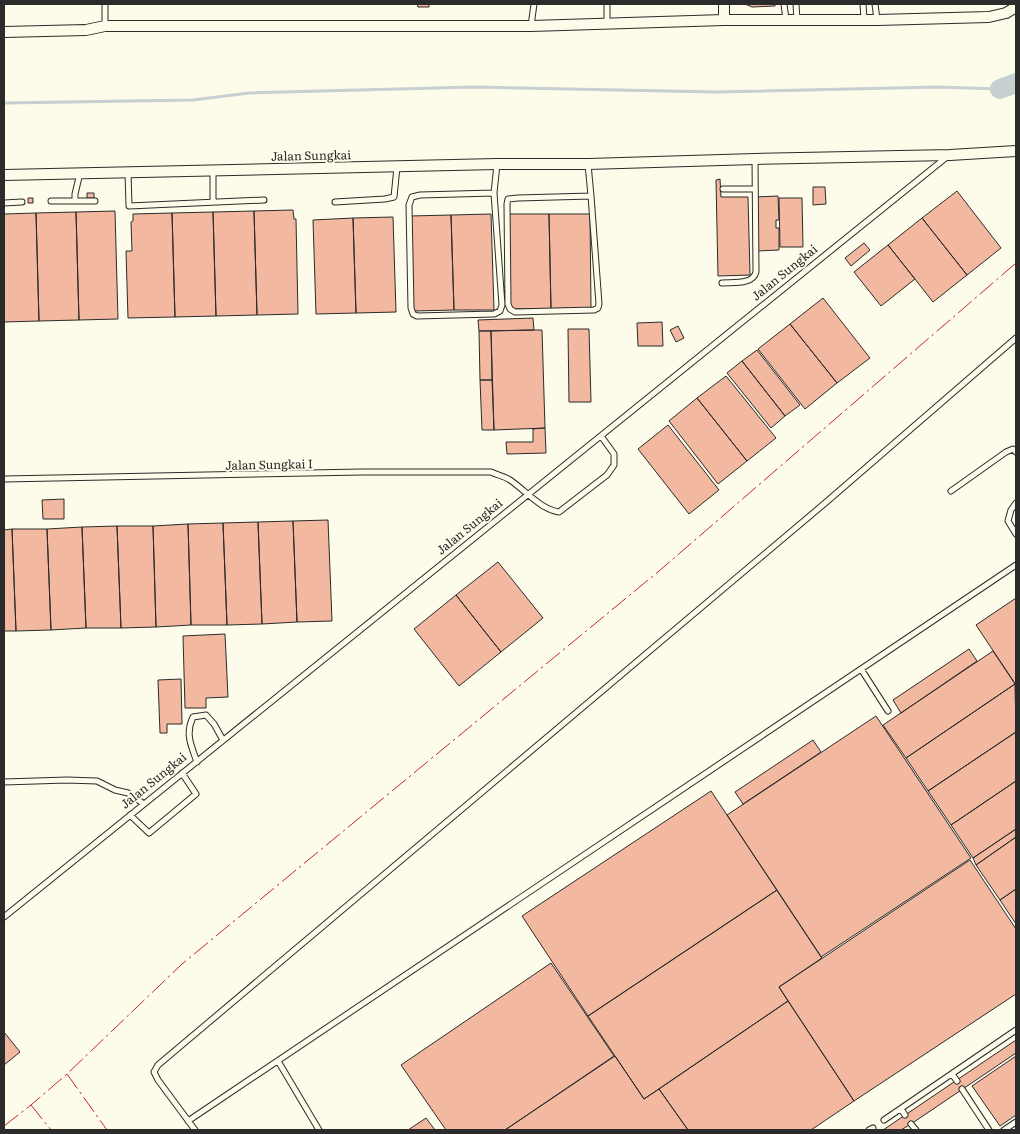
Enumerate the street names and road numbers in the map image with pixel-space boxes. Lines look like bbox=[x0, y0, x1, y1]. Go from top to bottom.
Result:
street label: Jalan Sungkai bbox=[271, 145, 351, 165]
street label: Jalan Sungkai bbox=[747, 240, 821, 304]
street label: Jalan Sungkai I bbox=[225, 454, 313, 474]
street label: Jalan Sungkai bbox=[432, 494, 506, 558]
street label: Jalan Sungkai bbox=[116, 748, 190, 812]

